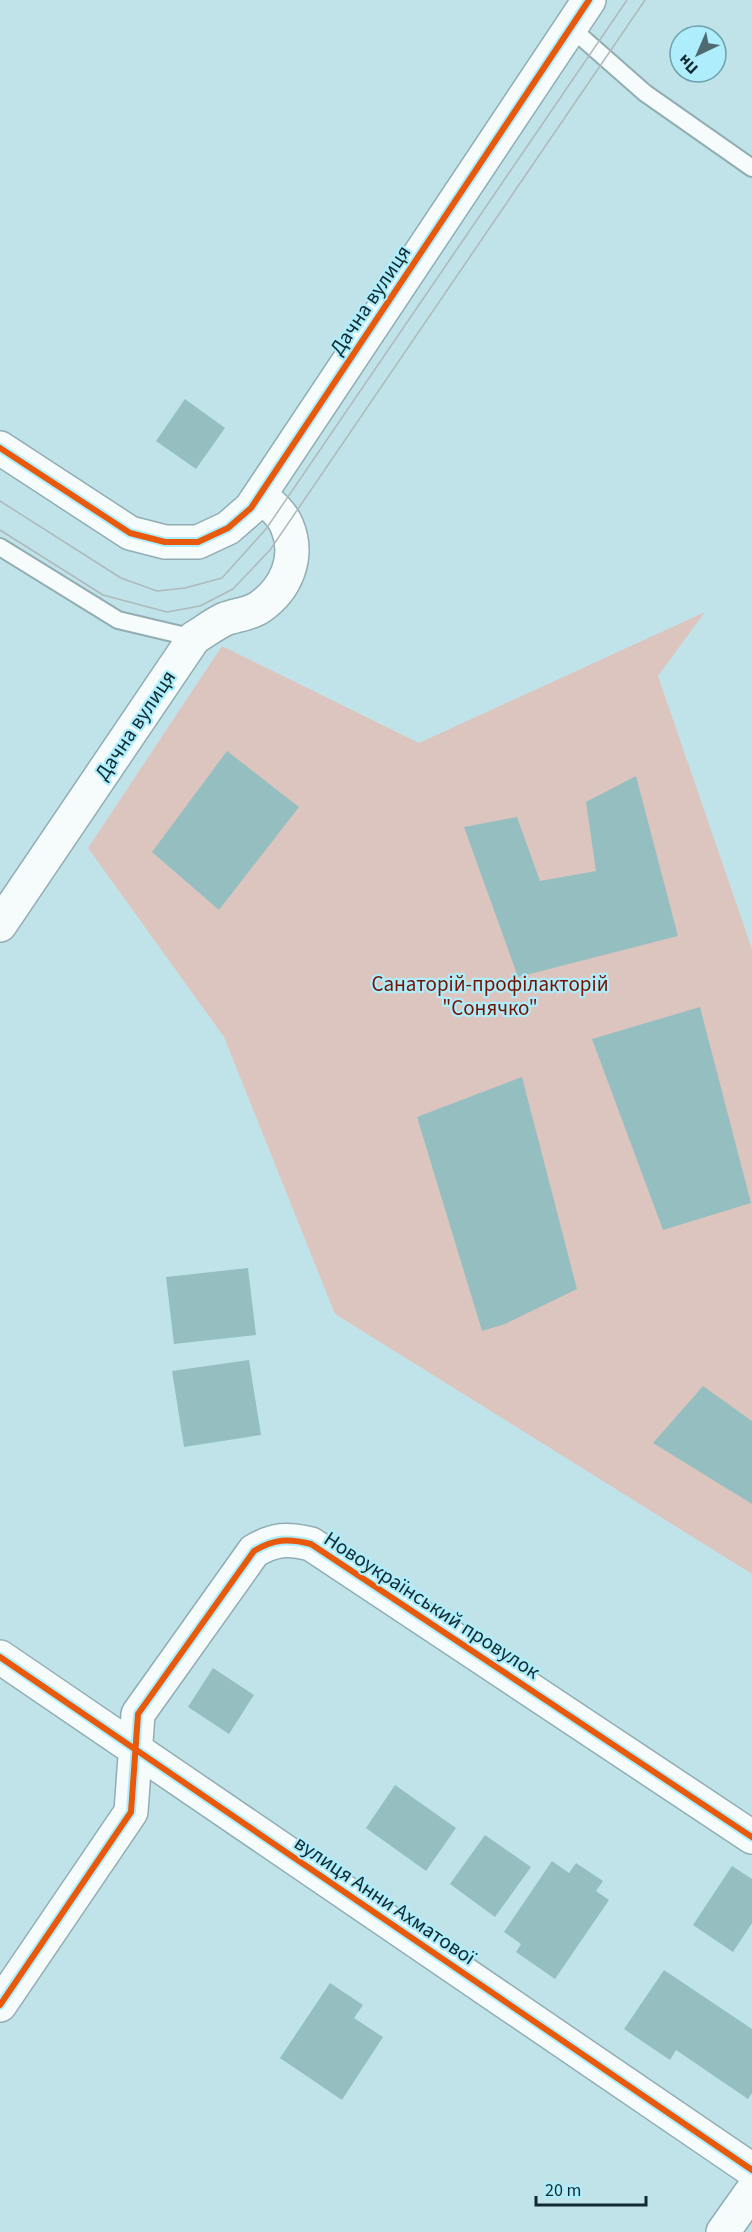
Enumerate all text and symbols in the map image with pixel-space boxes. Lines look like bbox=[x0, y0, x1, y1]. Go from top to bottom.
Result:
north arrow bbox=[668, 24, 728, 84]
text: Пн bbox=[673, 49, 703, 79]
street label: Дачна вулиця bbox=[322, 239, 418, 361]
street label: Дачна вулиця bbox=[87, 664, 183, 786]
park label: Санаторій-профілакторій "Сонячко" bbox=[371, 969, 609, 1023]
street label: Новоукраїнський провулок bbox=[318, 1524, 546, 1687]
street label: вулиця Анни Ахматової bbox=[288, 1828, 483, 1973]
scale bar bbox=[536, 2169, 646, 2207]
text: 20 m bbox=[545, 2178, 581, 2203]

